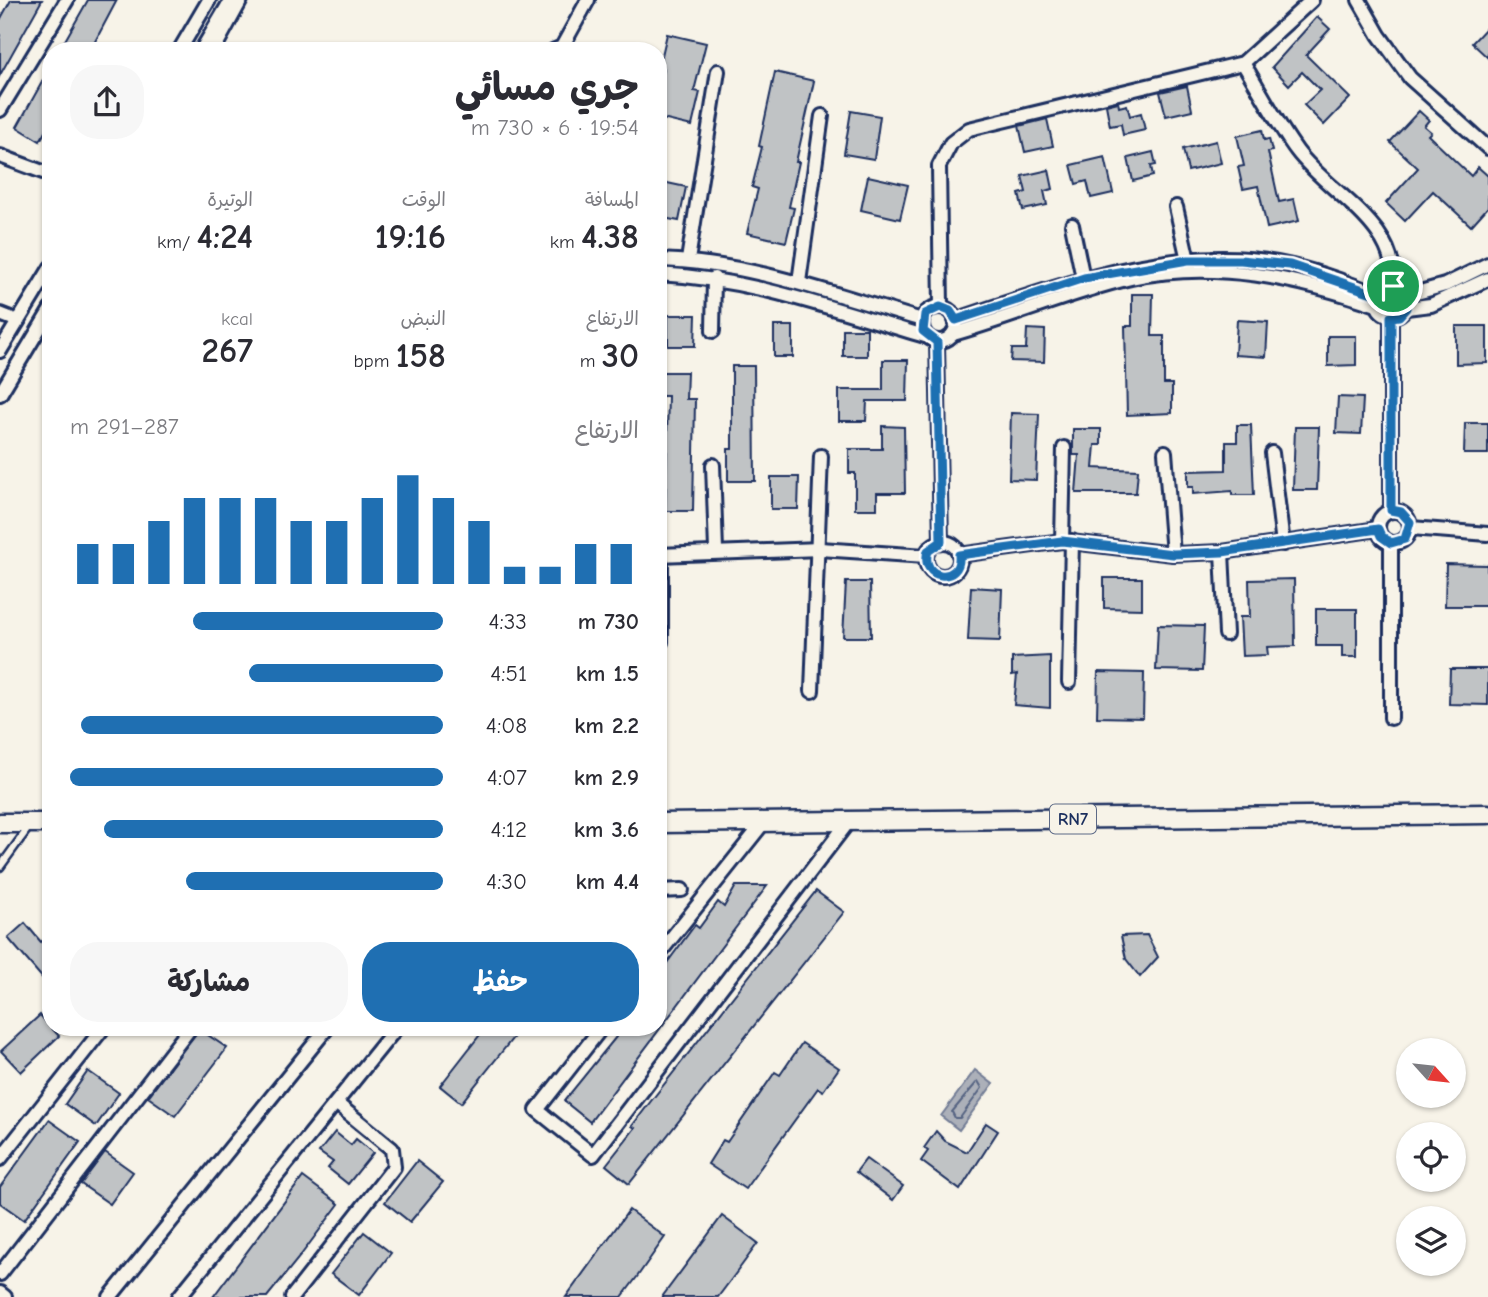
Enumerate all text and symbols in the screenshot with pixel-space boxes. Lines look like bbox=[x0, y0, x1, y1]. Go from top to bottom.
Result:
button: share bbox=[70, 65, 144, 139]
text: جري مسائي bbox=[455, 66, 639, 110]
text: 19:54 · 6 × 730 m bbox=[471, 114, 639, 141]
text: الوتيرة bbox=[207, 189, 253, 211]
text: الوقت bbox=[402, 189, 446, 211]
text: المسافة bbox=[585, 189, 639, 211]
text: 4:24 bbox=[197, 216, 253, 257]
text: 19:16 bbox=[375, 216, 446, 257]
text: 4.38 bbox=[581, 216, 639, 257]
text: /km bbox=[157, 231, 197, 253]
text: km bbox=[550, 231, 581, 253]
pin bbox=[1363, 256, 1423, 316]
icon: arrive bbox=[1374, 267, 1412, 305]
text: kcal bbox=[221, 308, 253, 330]
text: النبض bbox=[401, 308, 446, 330]
text: الارتفاع bbox=[586, 308, 639, 330]
text: 267 bbox=[202, 330, 253, 371]
text: 158 bbox=[396, 335, 446, 376]
text: 30 bbox=[602, 335, 639, 376]
text: bpm bbox=[353, 350, 396, 372]
text: m bbox=[580, 350, 602, 372]
text: 287–291 m bbox=[70, 413, 179, 440]
text: الارتفاع bbox=[575, 417, 639, 444]
text: 4:33 bbox=[488, 608, 527, 635]
text: 730 m bbox=[578, 608, 639, 635]
text: 4:51 bbox=[490, 660, 527, 687]
text: 1.5 km bbox=[576, 660, 639, 687]
text: 4:08 bbox=[486, 712, 527, 739]
text: 2.2 km bbox=[574, 712, 639, 739]
text: 4:07 bbox=[487, 764, 527, 791]
text: 2.9 km bbox=[574, 764, 639, 791]
road number: RN7 bbox=[1050, 804, 1096, 834]
text: 4:12 bbox=[491, 816, 527, 843]
text: 3.6 km bbox=[574, 816, 639, 843]
text: 4:30 bbox=[486, 868, 527, 895]
text: 4.4 km bbox=[576, 868, 639, 895]
button: مشاركة bbox=[70, 942, 348, 1022]
button: حفظ bbox=[362, 942, 639, 1022]
north arrow bbox=[1396, 1038, 1466, 1108]
map controls bbox=[1396, 1038, 1466, 1276]
button: locate bbox=[1396, 1122, 1466, 1192]
button: layers bbox=[1396, 1206, 1466, 1276]

